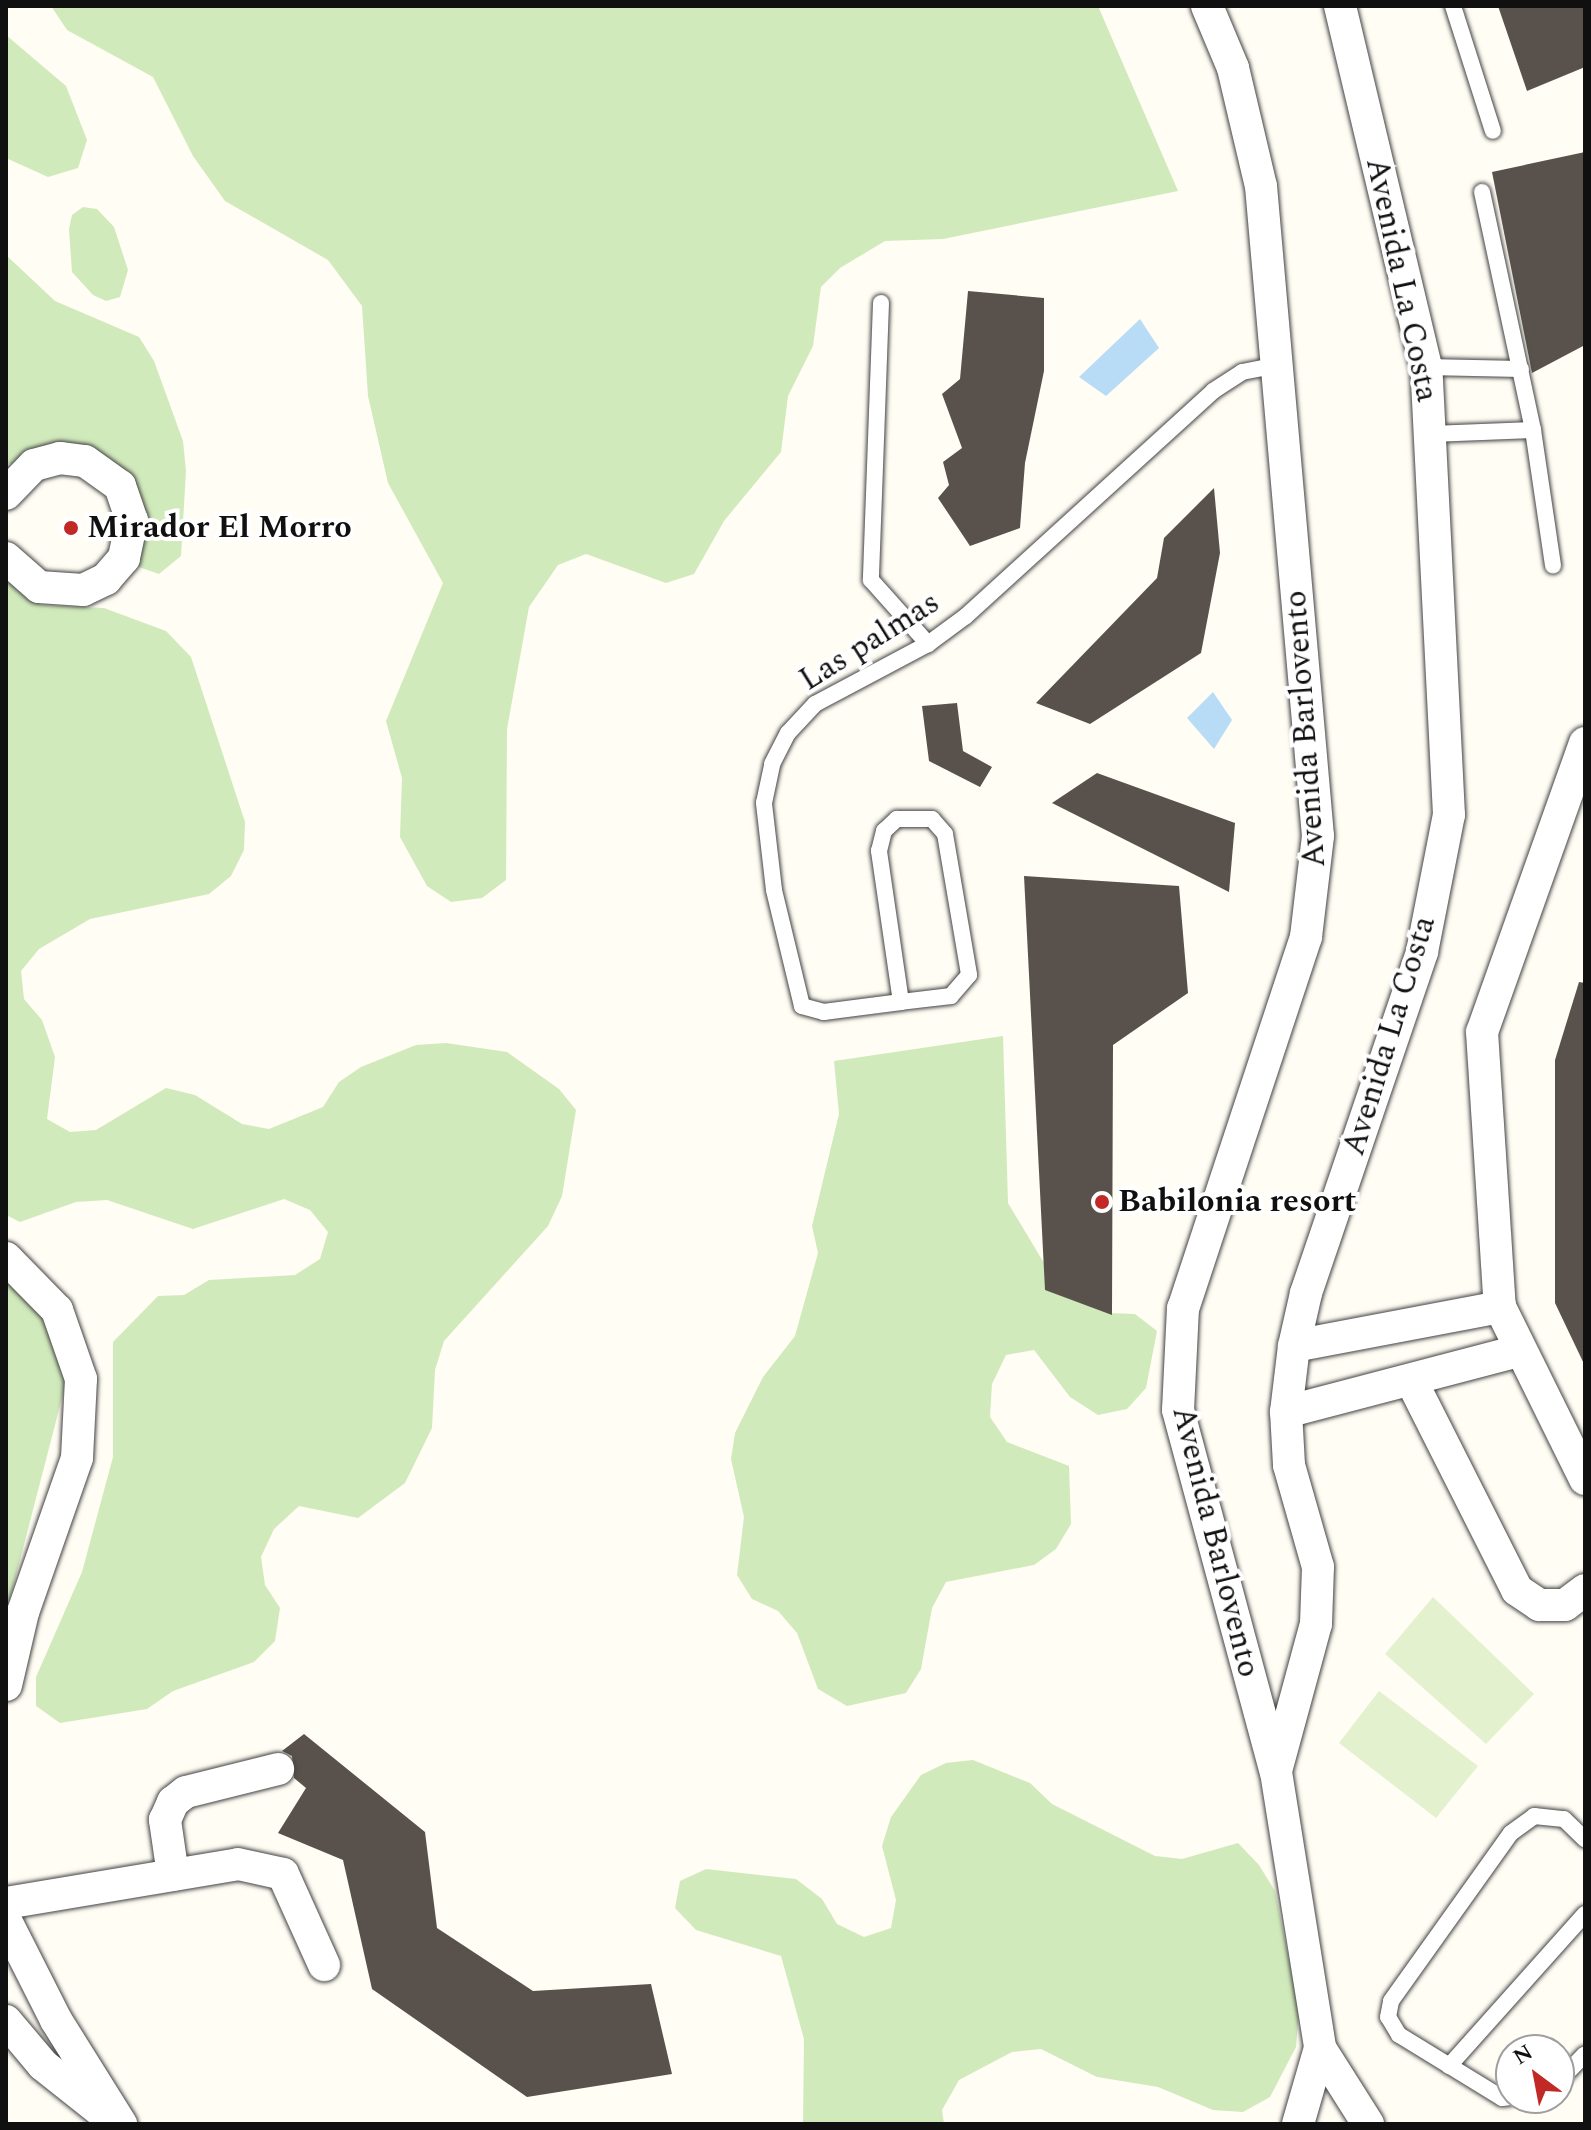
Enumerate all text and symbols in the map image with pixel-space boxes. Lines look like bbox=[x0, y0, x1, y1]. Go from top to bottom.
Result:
street label: Avenida La Costa bbox=[1356, 154, 1446, 406]
place label: Mirador El Morro bbox=[87, 509, 352, 547]
marker: Mirador El Morro bbox=[62, 519, 80, 537]
street label: Las palmas bbox=[793, 584, 947, 700]
street label: Avenida Barlovento bbox=[1277, 589, 1335, 869]
street label: Avenida La Costa bbox=[1335, 912, 1445, 1160]
place label: Babilonia resort bbox=[1118, 1183, 1356, 1221]
marker: Babilonia resort bbox=[1093, 1193, 1111, 1211]
street label: Avenida Barlovento bbox=[1163, 1403, 1267, 1681]
north arrow bbox=[1495, 2034, 1575, 2114]
text: N bbox=[1507, 2036, 1539, 2074]

